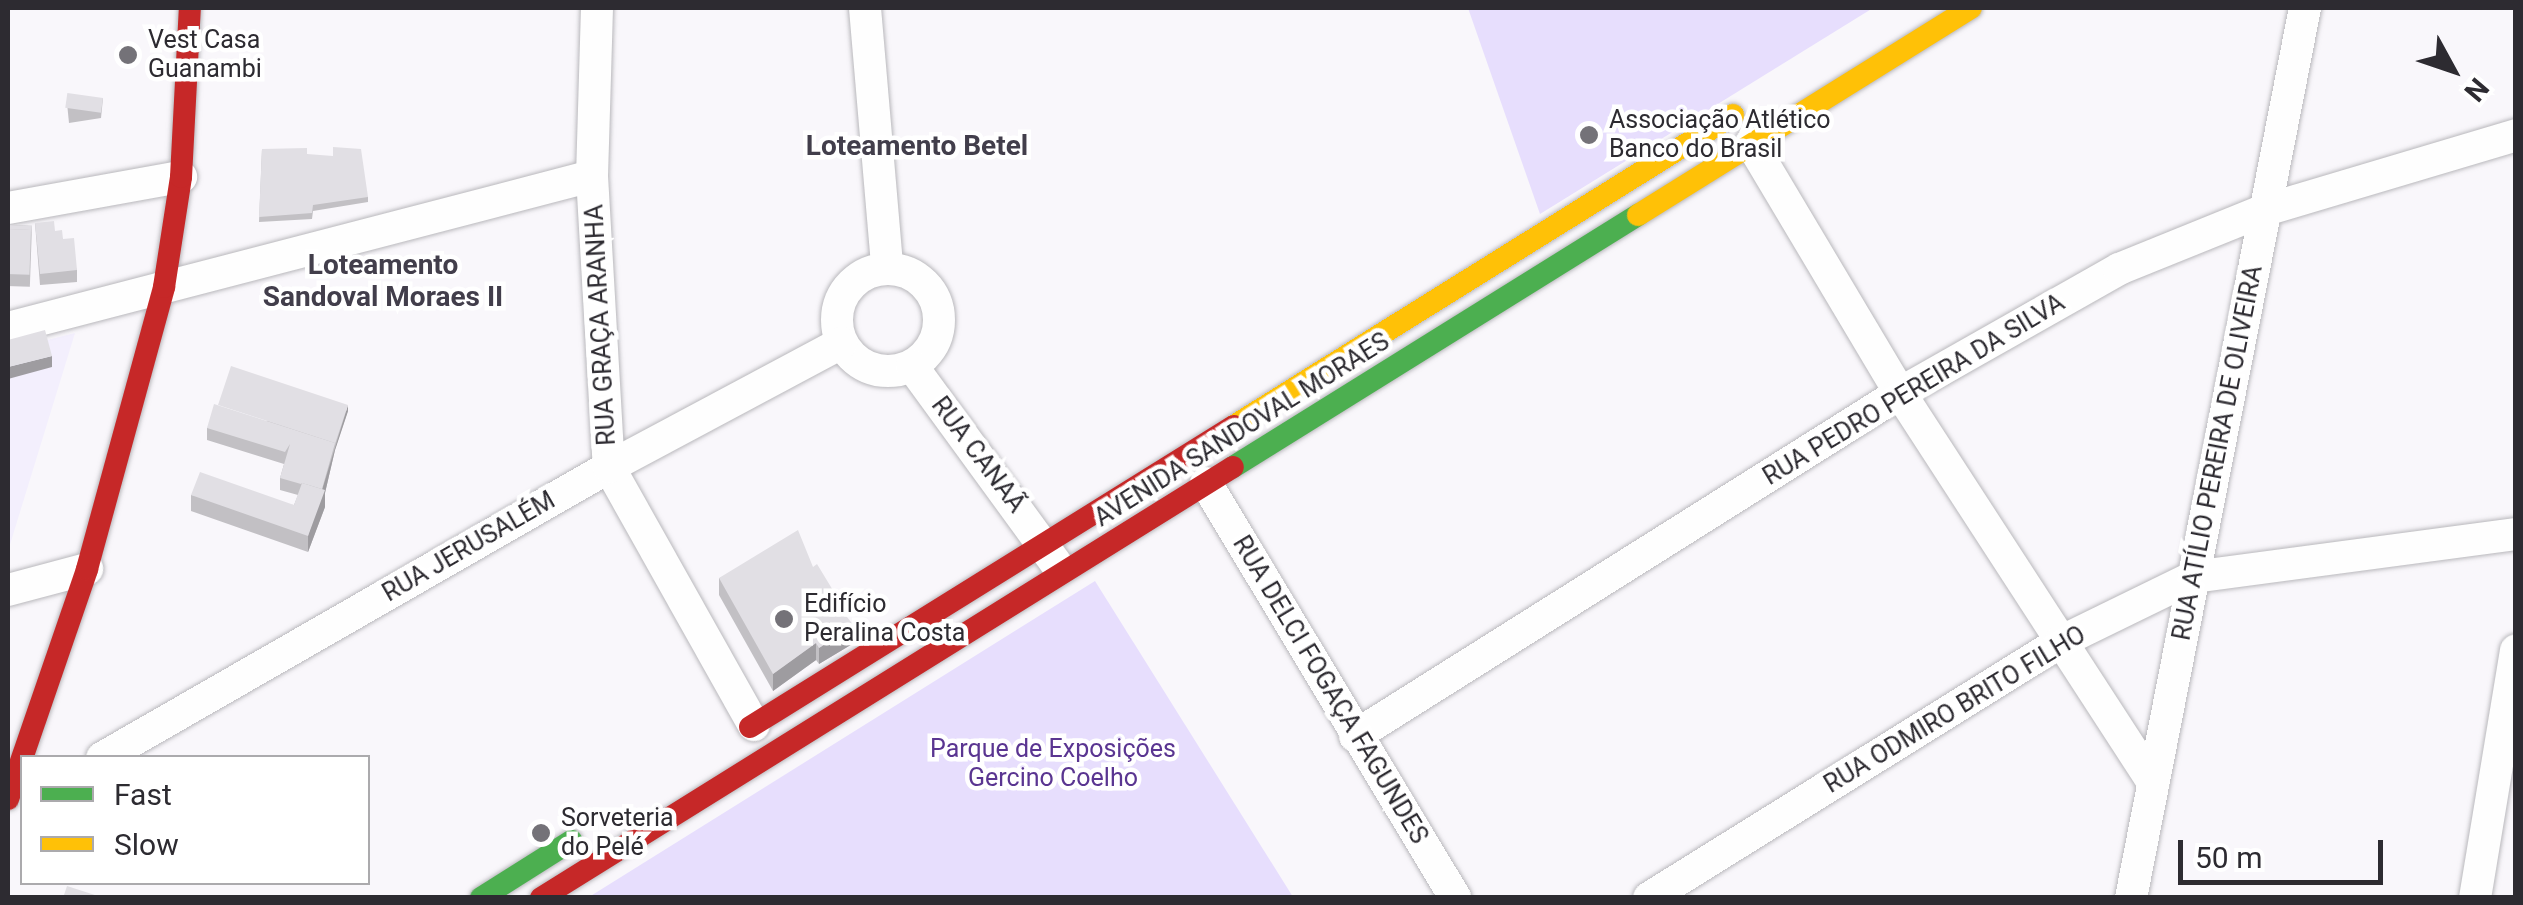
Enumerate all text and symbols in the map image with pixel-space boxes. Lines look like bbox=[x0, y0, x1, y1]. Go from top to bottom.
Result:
north arrow bbox=[2403, 20, 2503, 120]
place label: Vest Casa Guanambi bbox=[148, 26, 262, 85]
marker: Vest Casa Guanambi bbox=[117, 44, 139, 66]
text: N bbox=[2457, 71, 2495, 108]
place label: Associação Atlético Banco do Brasil bbox=[1609, 106, 1830, 165]
marker: Associação Atlético Banco do Brasil bbox=[1578, 124, 1600, 146]
district label: Loteamento Betel bbox=[806, 129, 1028, 163]
street label: RUA GRAÇA ARANHA bbox=[580, 204, 622, 446]
district label: Loteamento Sandoval Moraes II bbox=[263, 248, 503, 314]
street label: RUA ATÍLIO PEREIRA DE OLIVEIRA bbox=[2167, 263, 2269, 643]
street label: RUA PEDRO PEREIRA DA SILVA bbox=[1758, 288, 2070, 492]
street label: AVENIDA SANDOVAL MORAES bbox=[1089, 327, 1395, 533]
street label: RUA CANAÃ bbox=[925, 391, 1031, 519]
street label: RUA JERUSALÉM bbox=[377, 485, 561, 609]
street label: RUA DELCI FOGAÇA FAGUNDES bbox=[1226, 531, 1434, 849]
place label: Edifício Peralina Costa bbox=[804, 590, 965, 649]
marker: Edifício Peralina Costa bbox=[773, 608, 795, 630]
street label: RUA ODMIRO BRITO FILHO bbox=[1819, 620, 2091, 800]
park label: Parque de Exposições Gercino Coelho bbox=[930, 735, 1176, 794]
legend bbox=[20, 755, 370, 885]
text: Fast bbox=[114, 777, 172, 812]
place label: Sorveteria do Pelé bbox=[561, 804, 674, 863]
scale bar bbox=[2183, 820, 2388, 882]
marker: Sorveteria do Pelé bbox=[530, 822, 552, 844]
text: Slow bbox=[114, 827, 179, 862]
text: 50 m bbox=[2195, 840, 2262, 875]

